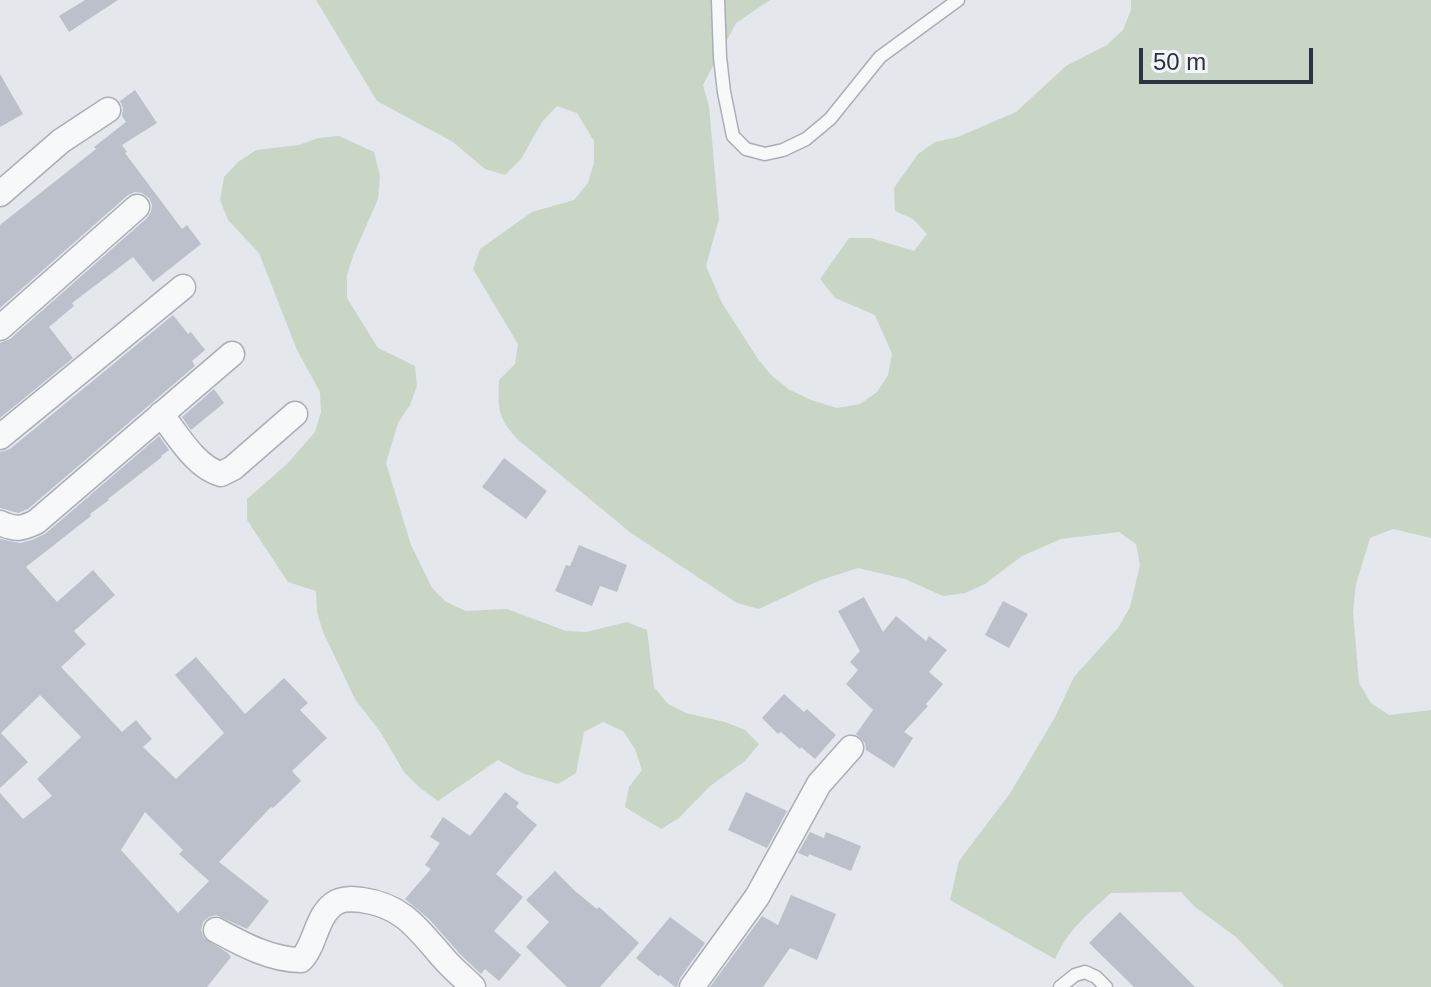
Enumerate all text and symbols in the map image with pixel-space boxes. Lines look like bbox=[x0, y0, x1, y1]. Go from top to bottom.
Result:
scale bar bbox=[1143, 32, 1317, 82]
text: 50 m bbox=[1153, 48, 1206, 75]

